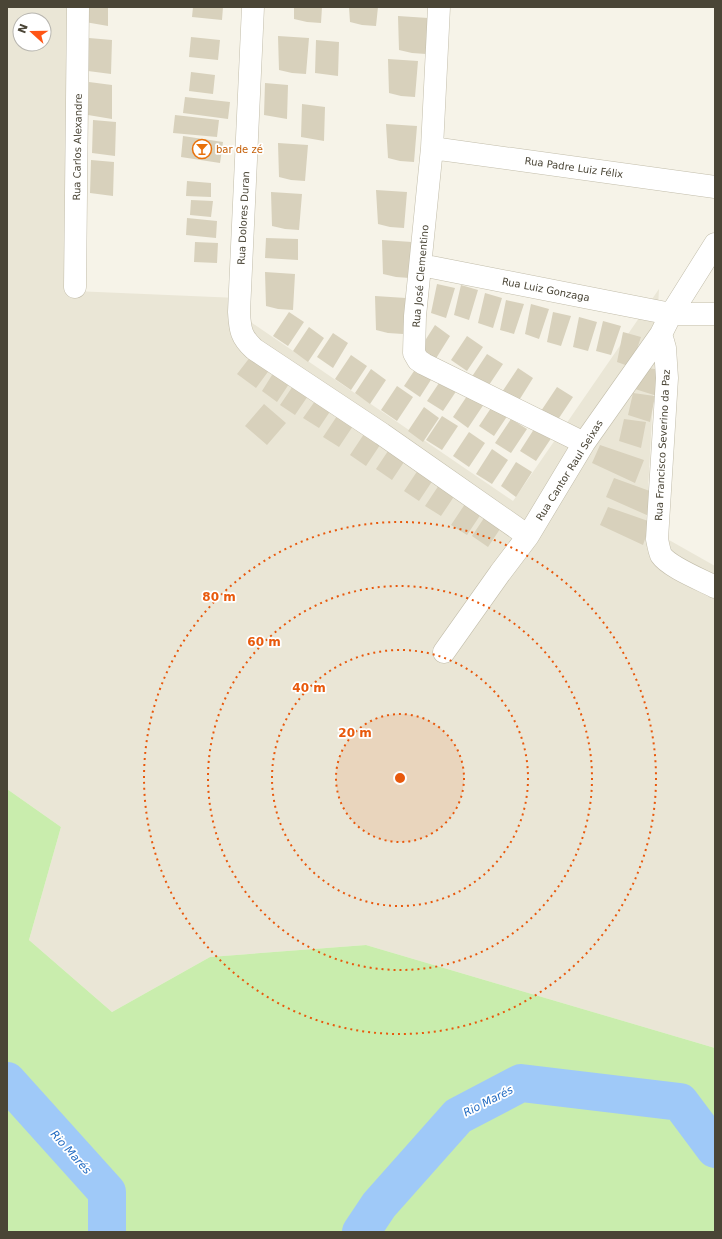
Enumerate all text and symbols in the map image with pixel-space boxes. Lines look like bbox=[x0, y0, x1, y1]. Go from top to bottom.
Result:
north arrow bbox=[12, 12, 52, 52]
text: N bbox=[15, 22, 31, 35]
street label: Rua Carlos Alexandre bbox=[71, 93, 84, 201]
bar icon: bar de zé bbox=[191, 138, 213, 160]
place label: bar de zé bbox=[216, 144, 263, 155]
street label: Rua Padre Luiz Félix bbox=[524, 155, 624, 180]
street label: Rua Dolores Duran bbox=[236, 171, 251, 265]
street label: Rua José Clementino bbox=[411, 224, 430, 328]
street label: Rua Luiz Gonzaga bbox=[501, 276, 591, 303]
street label: Rua Francisco Severino da Paz bbox=[653, 369, 672, 521]
street label: Rua Cantor Raul Seixas bbox=[534, 418, 605, 523]
text: 80 m bbox=[202, 590, 236, 604]
text: 60 m bbox=[247, 635, 281, 649]
text: 40 m bbox=[292, 681, 326, 695]
text: 20 m bbox=[338, 726, 372, 740]
centre of rings bbox=[393, 771, 407, 785]
water label: Rio Marés bbox=[461, 1083, 516, 1120]
water label: Rio Marés bbox=[48, 1128, 94, 1177]

